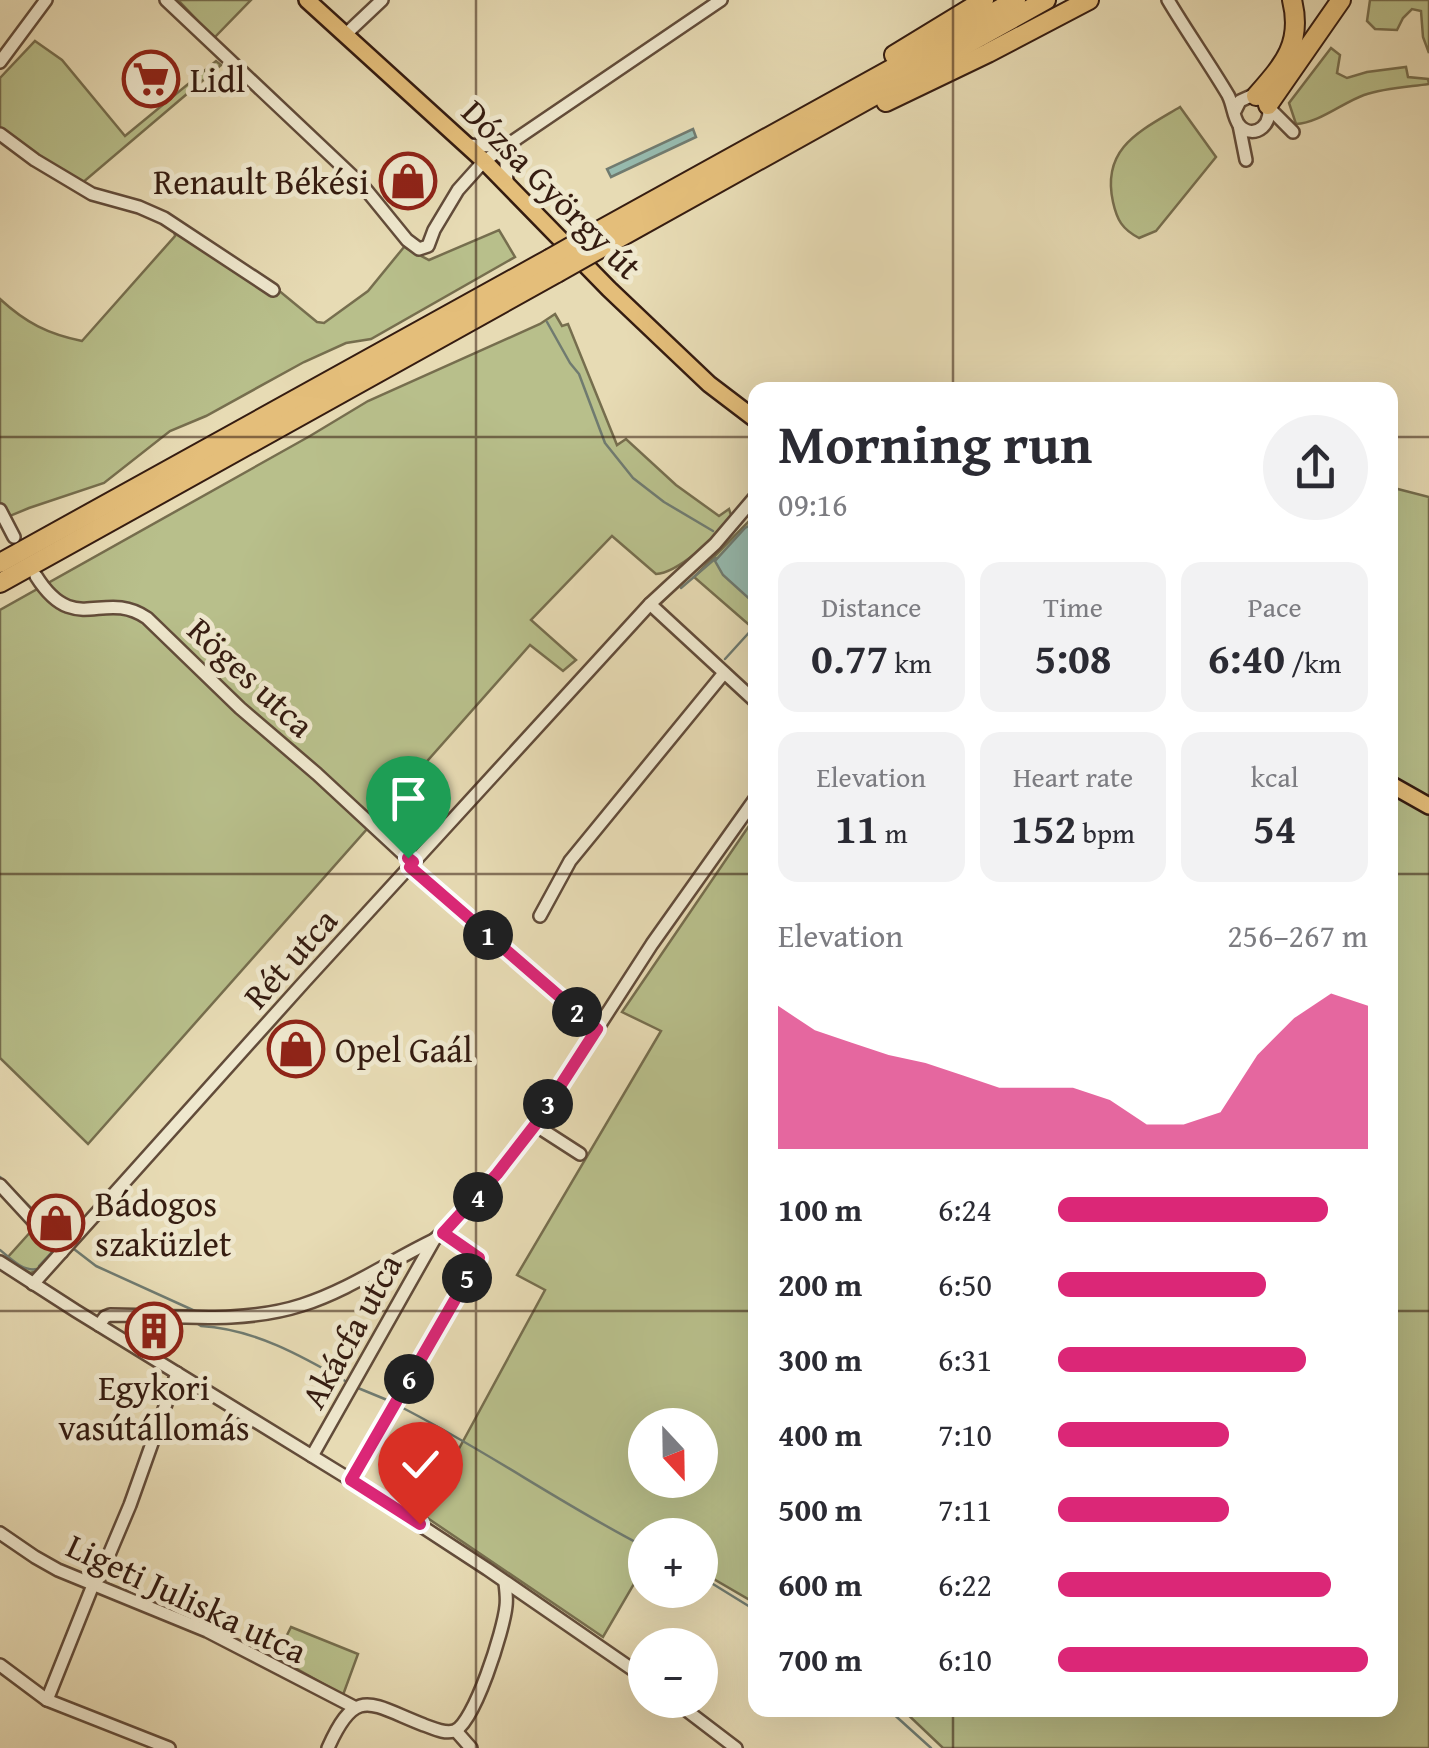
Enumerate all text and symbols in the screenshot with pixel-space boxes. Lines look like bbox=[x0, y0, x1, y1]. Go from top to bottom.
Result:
supermarket icon: Lidl bbox=[121, 49, 181, 109]
place label: Lidl bbox=[190, 54, 246, 105]
street label: Dózsa György út bbox=[450, 87, 654, 291]
shop icon: Renault Békési bbox=[378, 151, 438, 211]
place label: Renault Békési bbox=[153, 156, 369, 207]
text: Morning run bbox=[778, 403, 1092, 483]
button: share bbox=[1263, 415, 1368, 520]
text: 09:16 bbox=[778, 481, 847, 528]
text: Distance bbox=[821, 586, 922, 627]
text: Time bbox=[1043, 586, 1103, 627]
text: Pace bbox=[1248, 586, 1302, 627]
street label: Röges utca bbox=[176, 605, 326, 749]
text: 0.77 bbox=[811, 627, 888, 688]
text: 5:08 bbox=[1034, 627, 1112, 688]
text: 6:40 bbox=[1208, 627, 1285, 688]
text: km bbox=[888, 642, 932, 683]
text: /km bbox=[1285, 642, 1341, 683]
pin bbox=[366, 756, 451, 859]
text: Elevation bbox=[817, 756, 926, 797]
text: Heart rate bbox=[1013, 756, 1133, 797]
text: kcal bbox=[1251, 756, 1299, 797]
icon: arrive bbox=[381, 771, 436, 826]
text: 11 bbox=[835, 797, 879, 858]
text: 152 bbox=[1011, 797, 1076, 858]
text: 54 bbox=[1253, 797, 1296, 858]
text: m bbox=[879, 812, 908, 853]
text: bpm bbox=[1076, 812, 1135, 853]
street label: Rét utca bbox=[231, 896, 349, 1020]
pin: 1 bbox=[463, 910, 513, 960]
text: Elevation bbox=[778, 912, 903, 959]
text: 256–267 m bbox=[1227, 912, 1368, 959]
text: 1 bbox=[481, 914, 495, 955]
pin: 2 bbox=[552, 987, 602, 1037]
text: 2 bbox=[570, 991, 584, 1032]
shop icon: Opel Gaál bbox=[266, 1019, 326, 1079]
place label: Opel Gaál bbox=[335, 1024, 473, 1075]
pin: 3 bbox=[523, 1079, 573, 1129]
text: 3 bbox=[541, 1083, 555, 1124]
pin: 4 bbox=[453, 1172, 503, 1222]
text: 4 bbox=[471, 1176, 485, 1217]
place label: Bádogos szaküzlet bbox=[95, 1178, 231, 1269]
text: 100 m bbox=[778, 1186, 862, 1233]
text: 6:24 bbox=[938, 1186, 992, 1233]
shop icon: Bádogos szaküzlet bbox=[26, 1193, 86, 1253]
street label: Akácfa utca bbox=[288, 1244, 415, 1418]
pin: 5 bbox=[442, 1253, 492, 1303]
text: 5 bbox=[460, 1257, 474, 1298]
text: 200 m bbox=[778, 1261, 862, 1308]
text: 6:50 bbox=[938, 1261, 992, 1308]
building icon: Egykori vasútállomás bbox=[124, 1301, 184, 1361]
text: 300 m bbox=[778, 1336, 862, 1383]
text: 6:31 bbox=[938, 1336, 992, 1383]
pin: 6 bbox=[384, 1354, 434, 1404]
text: 6 bbox=[402, 1358, 416, 1399]
place label: Egykori vasútállomás bbox=[58, 1362, 250, 1453]
north arrow bbox=[628, 1408, 718, 1498]
map controls bbox=[628, 1408, 718, 1718]
text: 400 m bbox=[778, 1411, 862, 1458]
text: 7:10 bbox=[938, 1411, 992, 1458]
pin bbox=[378, 1422, 463, 1525]
icon: check bbox=[393, 1437, 448, 1492]
text: 500 m bbox=[778, 1486, 862, 1533]
text: 7:11 bbox=[938, 1486, 992, 1533]
button: + bbox=[628, 1518, 718, 1608]
street label: Ligeti Juliska utca bbox=[59, 1520, 316, 1676]
text: 600 m bbox=[778, 1561, 862, 1608]
text: 6:22 bbox=[938, 1561, 992, 1608]
button: − bbox=[628, 1628, 718, 1718]
text: 700 m bbox=[778, 1636, 862, 1683]
text: 6:10 bbox=[938, 1636, 992, 1683]

